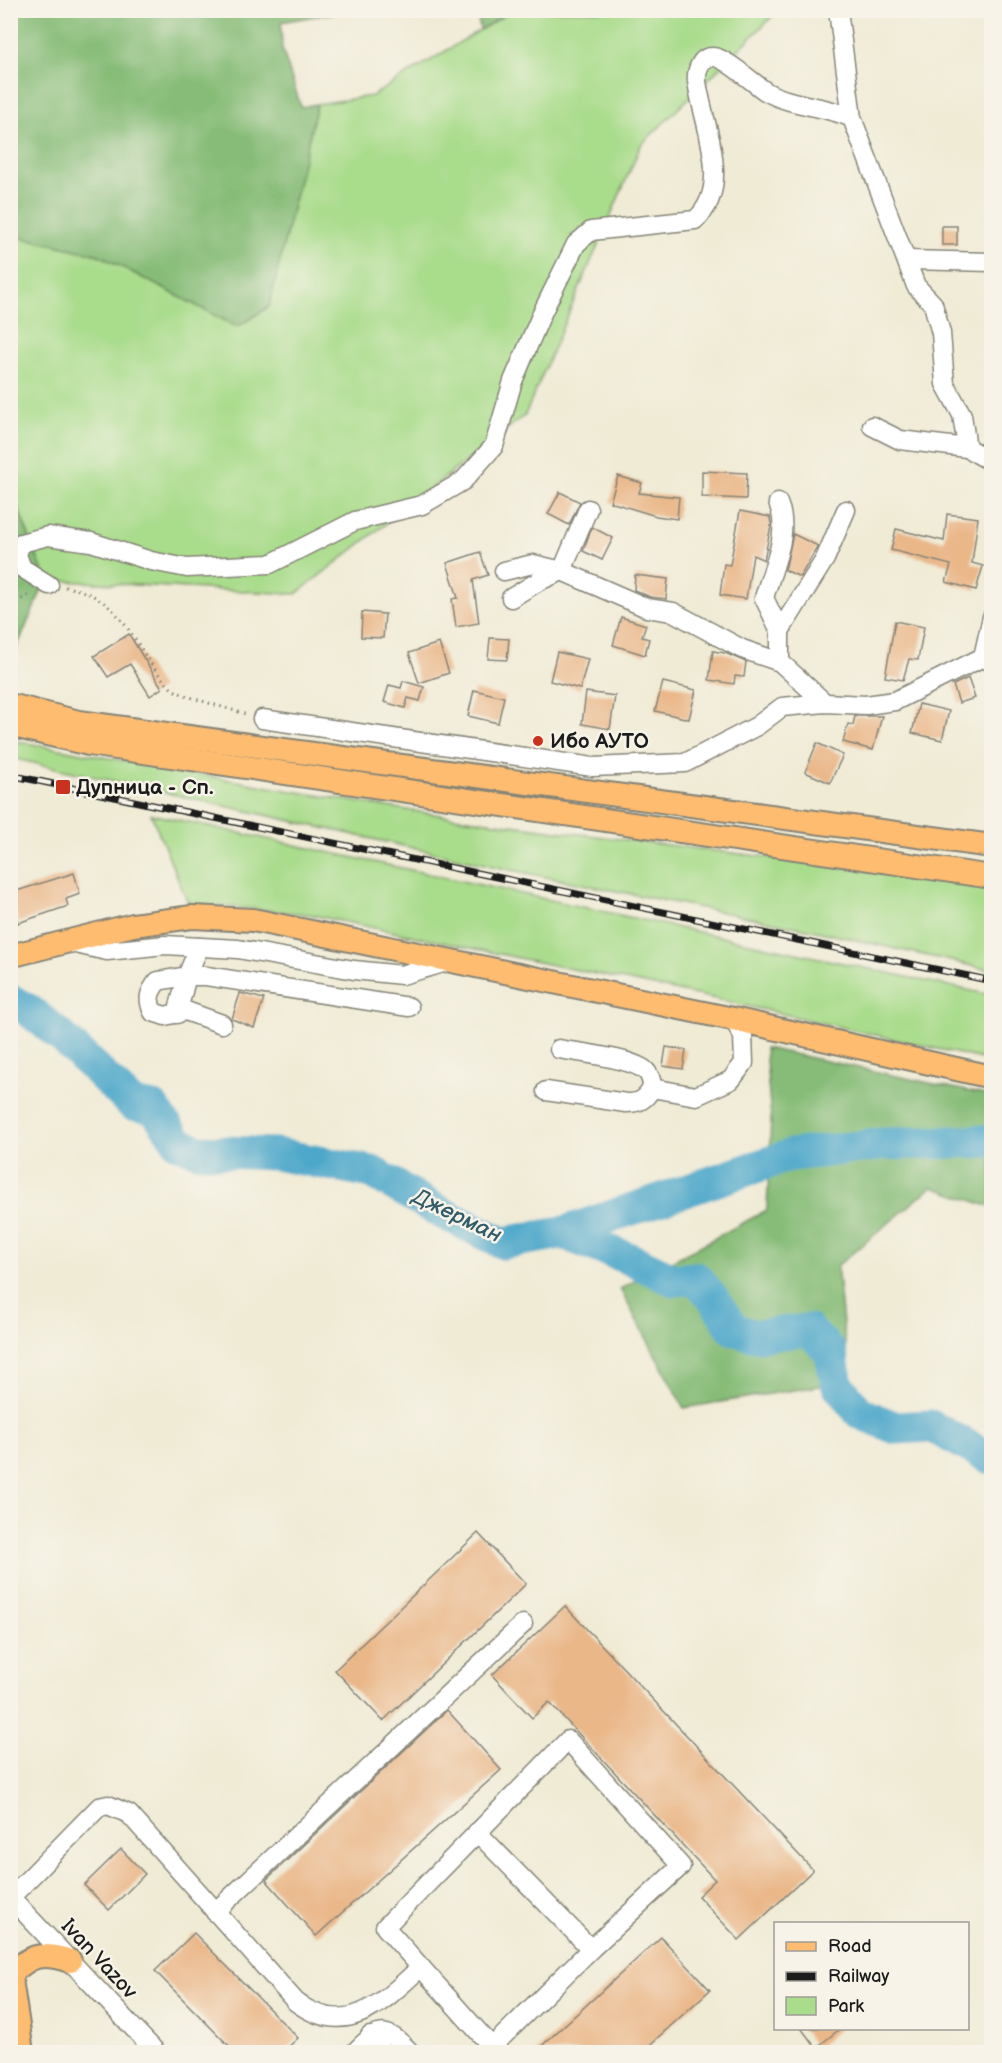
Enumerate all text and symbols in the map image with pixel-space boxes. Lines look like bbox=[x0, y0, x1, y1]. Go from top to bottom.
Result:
place label: Ибо АУТО bbox=[550, 729, 649, 754]
marker: Ибо АУТО bbox=[531, 734, 545, 748]
place label: Дупница - Сп. bbox=[76, 775, 214, 800]
marker: Дупница - Сп. bbox=[54, 778, 72, 796]
water label: Джерман bbox=[406, 1182, 506, 1249]
street label: Ivan Vazov bbox=[56, 1914, 143, 2005]
legend bbox=[774, 1922, 969, 2030]
text: Road bbox=[828, 1936, 872, 1957]
text: Railway bbox=[828, 1966, 890, 1987]
text: Park bbox=[828, 1996, 864, 2017]

